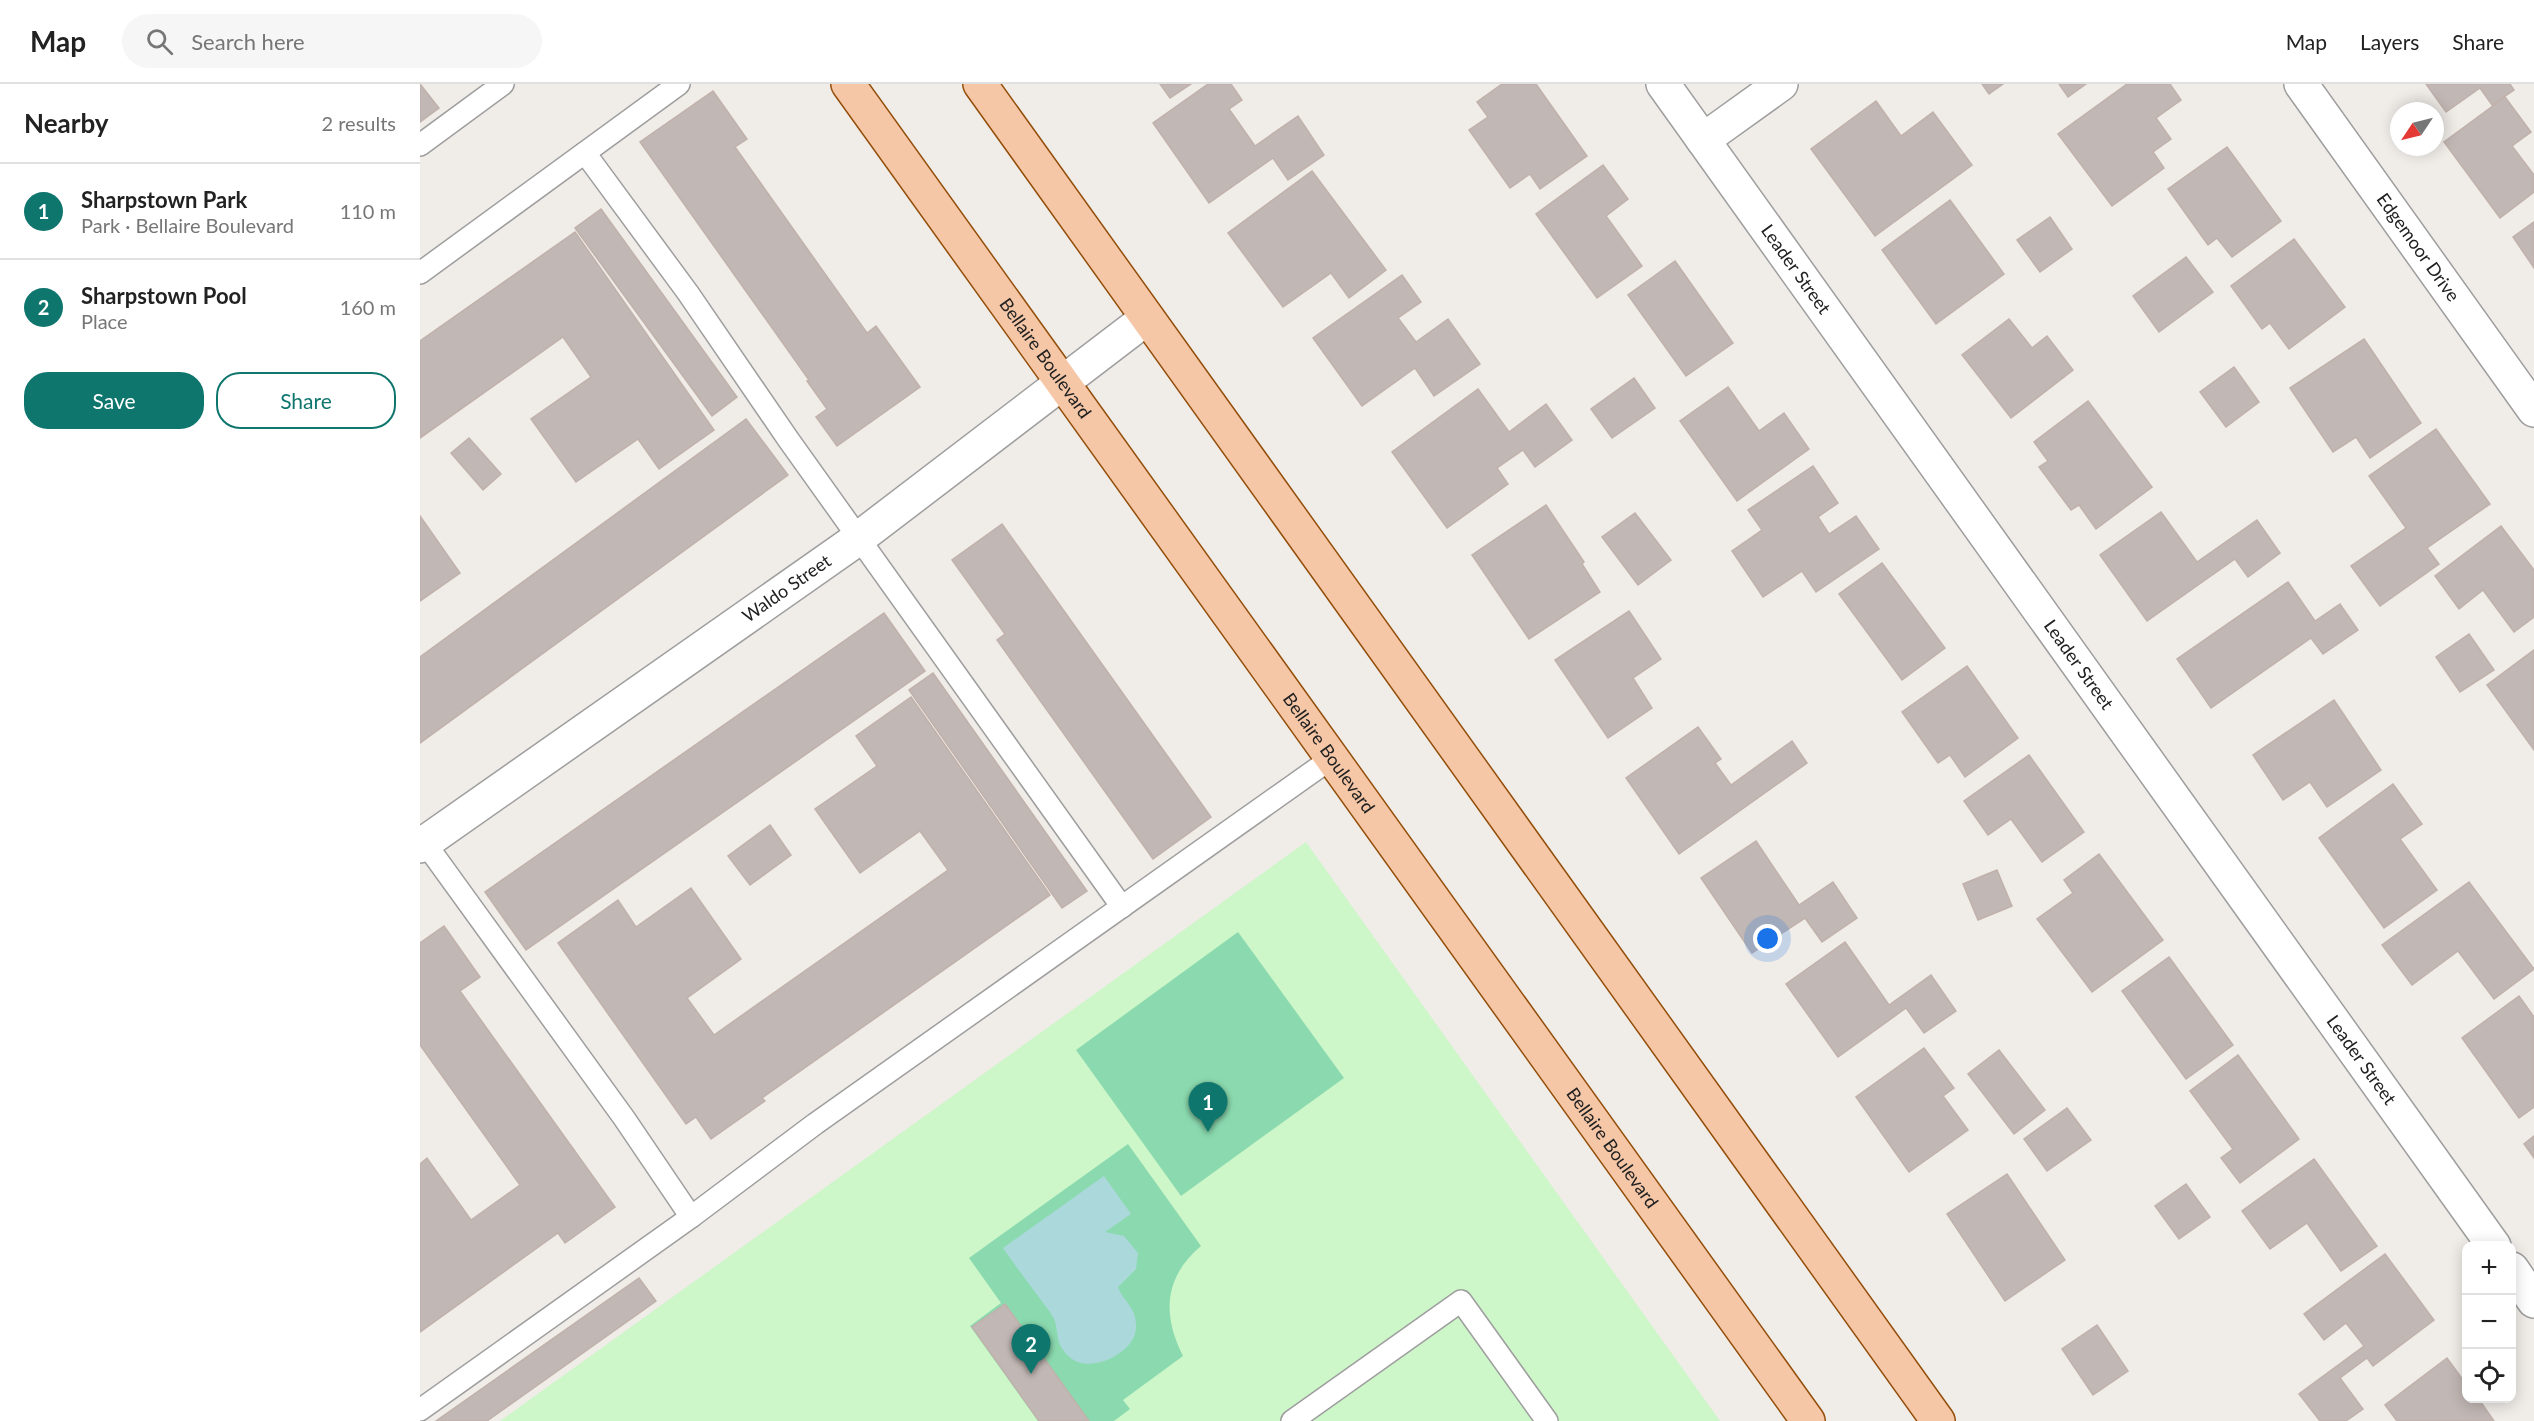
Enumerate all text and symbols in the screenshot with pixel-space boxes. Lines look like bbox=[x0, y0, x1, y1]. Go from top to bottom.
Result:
search box bbox=[122, 14, 542, 68]
text: Map bbox=[30, 24, 86, 58]
icon: search bbox=[143, 25, 176, 58]
text: Search here bbox=[191, 28, 305, 55]
text: Map bbox=[2286, 29, 2327, 54]
text: Layers bbox=[2360, 29, 2419, 54]
text: Share bbox=[2452, 29, 2504, 54]
north arrow bbox=[2390, 102, 2444, 156]
text: Nearby bbox=[24, 107, 109, 139]
text: 2 results bbox=[321, 111, 396, 135]
text: Sharpstown Park bbox=[81, 186, 247, 213]
street label: Edgemoor Drive bbox=[2373, 189, 2465, 305]
text: 1 bbox=[38, 199, 49, 223]
text: 110 m bbox=[340, 199, 396, 223]
text: Park · Bellaire Boulevard bbox=[81, 213, 294, 237]
street label: Leader Street bbox=[1757, 220, 1836, 318]
text: Sharpstown Pool bbox=[81, 282, 247, 309]
street label: Bellaire Boulevard bbox=[995, 294, 1097, 422]
text: 2 bbox=[38, 295, 49, 319]
text: 160 m bbox=[340, 295, 396, 319]
text: Place bbox=[81, 309, 128, 333]
button: Save bbox=[24, 372, 204, 429]
button: Share bbox=[216, 372, 396, 429]
street label: Waldo Street bbox=[738, 549, 835, 627]
street label: Leader Street bbox=[2040, 615, 2119, 714]
street label: Bellaire Boulevard bbox=[1279, 688, 1380, 817]
your location bbox=[1753, 924, 1782, 953]
street label: Leader Street bbox=[2322, 1010, 2402, 1109]
pin: 1 bbox=[1188, 1082, 1228, 1132]
street label: Bellaire Boulevard bbox=[1562, 1083, 1663, 1212]
map controls bbox=[2462, 1241, 2516, 1403]
button: + bbox=[2462, 1241, 2516, 1295]
button: − bbox=[2462, 1295, 2516, 1349]
pin: 2 bbox=[1012, 1324, 1050, 1374]
button: locate bbox=[2462, 1349, 2516, 1403]

